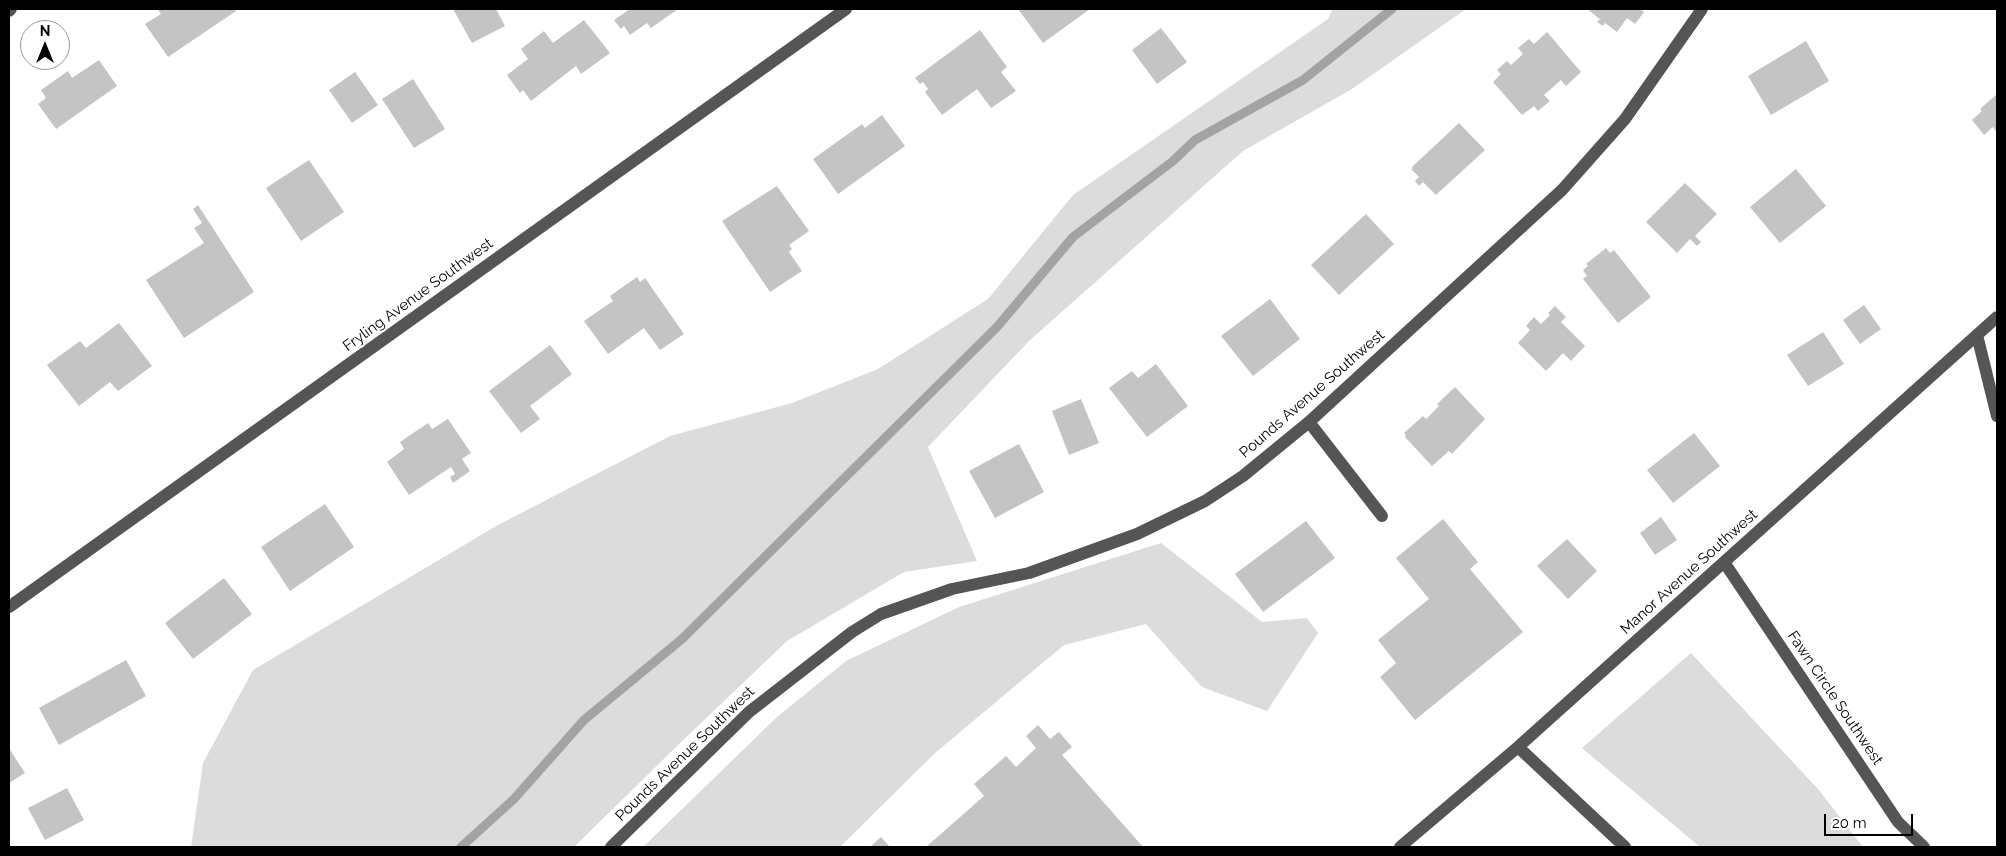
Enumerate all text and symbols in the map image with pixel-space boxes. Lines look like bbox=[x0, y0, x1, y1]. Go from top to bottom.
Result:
north arrow bbox=[20, 20, 70, 70]
text: N bbox=[40, 23, 50, 39]
street label: Fryling Avenue Southwest bbox=[340, 235, 496, 355]
street label: Pounds Avenue Southwest bbox=[1236, 326, 1388, 462]
street label: Manor Avenue Southwest bbox=[1617, 506, 1761, 638]
street label: Fawn Circle Southwest bbox=[1783, 628, 1887, 768]
street label: Pounds Avenue Southwest bbox=[612, 683, 758, 825]
scale bar bbox=[1826, 804, 1915, 836]
text: 20 m bbox=[1832, 814, 1867, 832]

